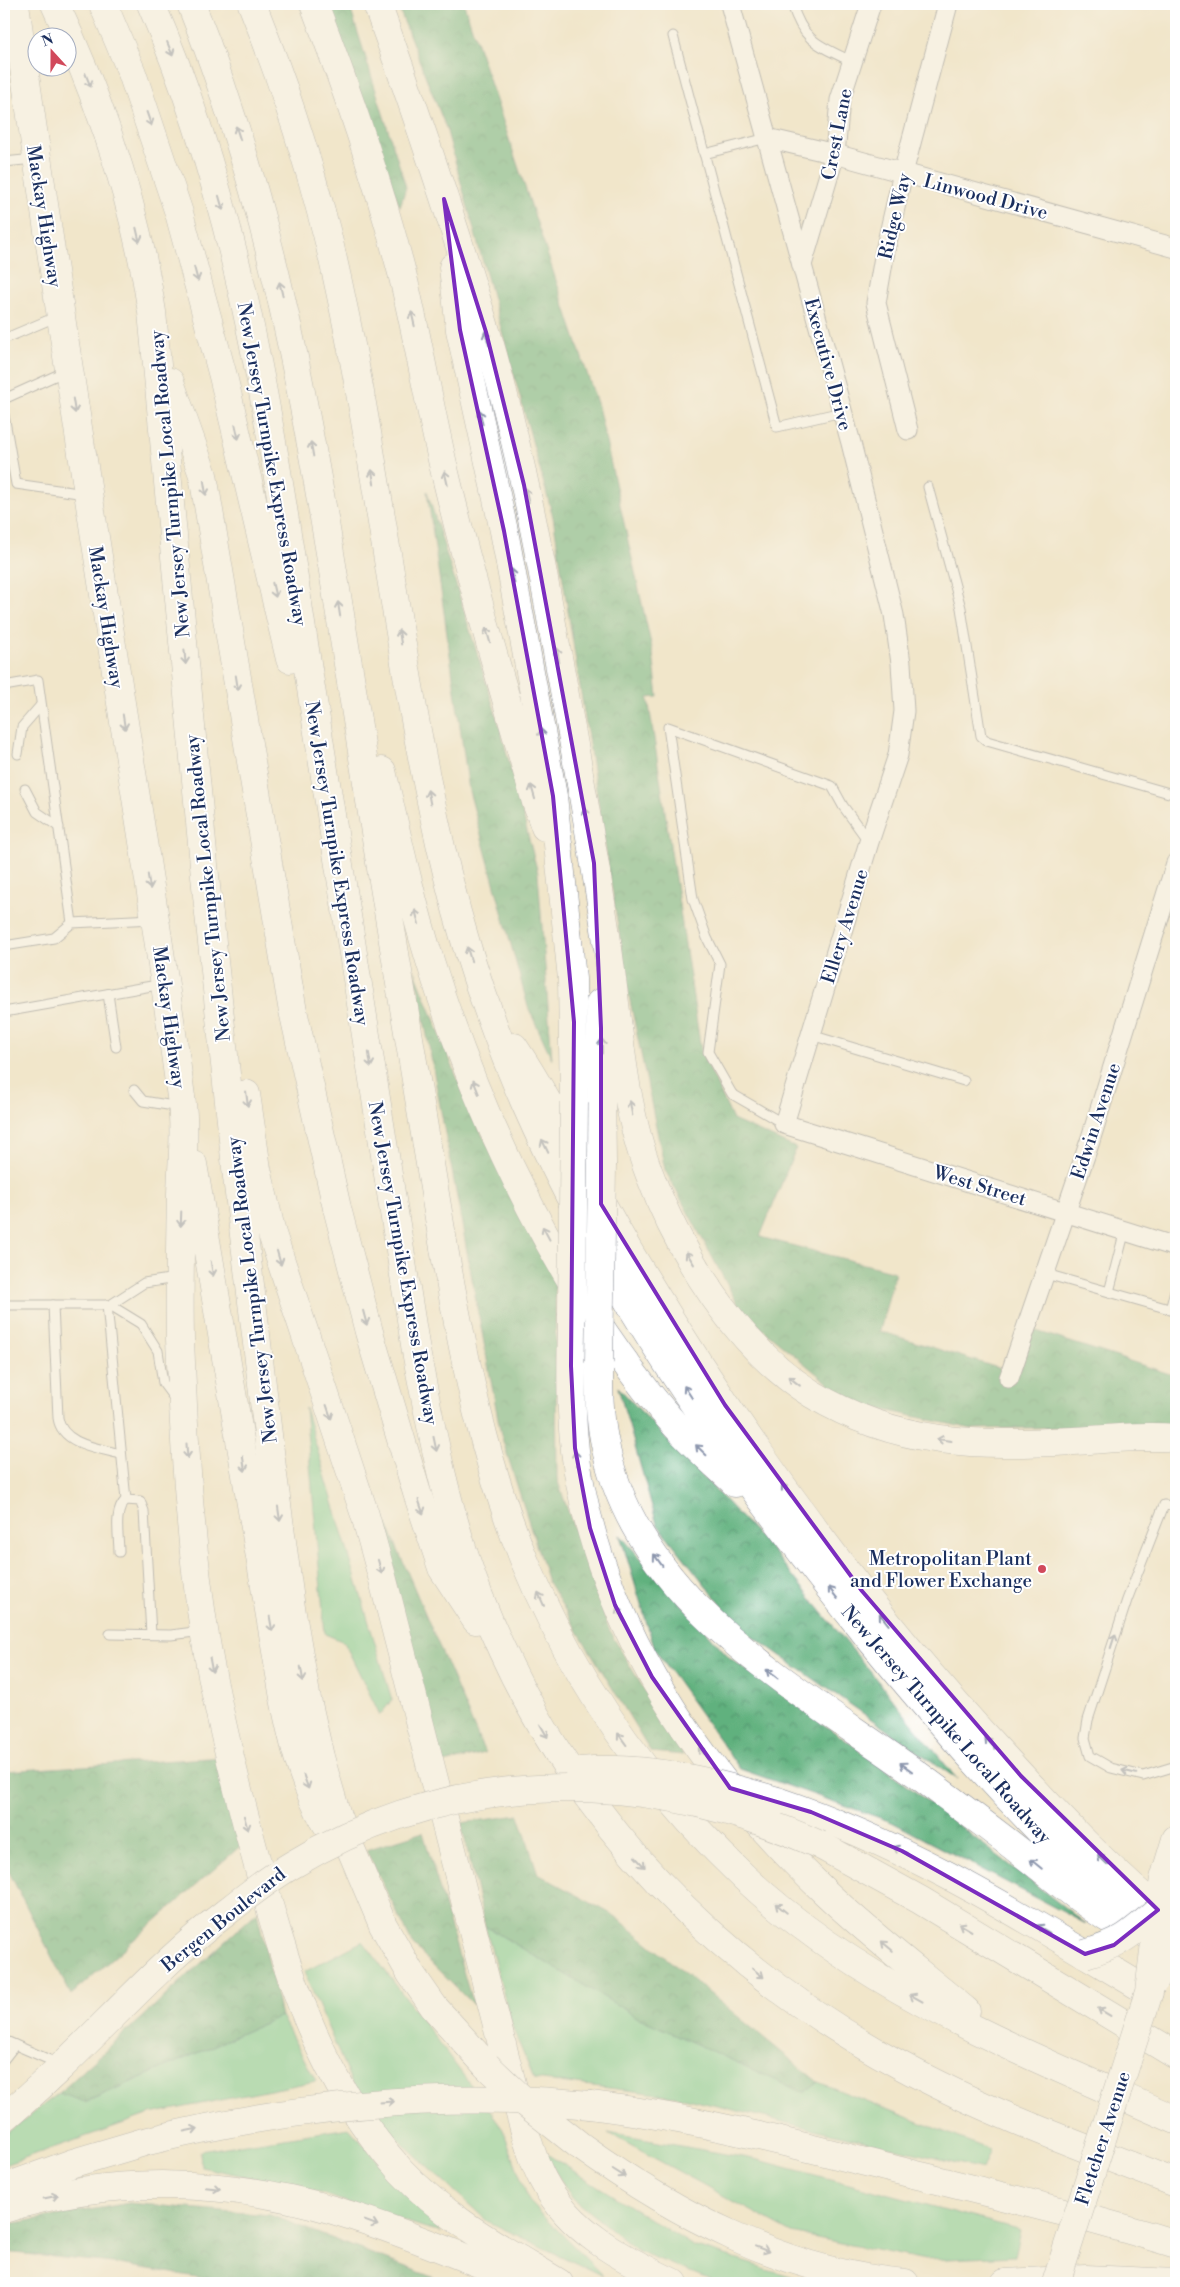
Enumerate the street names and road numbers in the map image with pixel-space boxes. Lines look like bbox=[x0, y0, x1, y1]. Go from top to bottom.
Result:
street label: Crest Lane bbox=[816, 86, 858, 182]
street label: Mackay Highway bbox=[21, 143, 67, 290]
street label: Linwood Drive bbox=[921, 169, 1050, 225]
street label: Ridge Way bbox=[873, 170, 917, 262]
street label: Executive Drive bbox=[799, 295, 857, 433]
street label: New Jersey Turnpike Express Roadway bbox=[232, 300, 312, 629]
street label: New Jersey Turnpike Local Roadway bbox=[145, 328, 195, 639]
street label: Mackay Highway bbox=[83, 544, 129, 691]
street label: New Jersey Turnpike Express Roadway bbox=[299, 699, 375, 1028]
street label: New Jersey Turnpike Local Roadway bbox=[180, 732, 236, 1043]
street label: Ellery Avenue bbox=[816, 866, 874, 987]
street label: Mackay Highway bbox=[147, 944, 191, 1091]
street label: Edwin Avenue bbox=[1066, 1060, 1126, 1183]
street label: New Jersey Turnpike Express Roadway bbox=[363, 1099, 443, 1428]
street label: New Jersey Turnpike Local Roadway bbox=[221, 1135, 283, 1444]
street label: West Street bbox=[929, 1160, 1030, 1212]
street label: New Jersey Turnpike Local Roadway bbox=[836, 1600, 1057, 1850]
street label: Bergen Boulevard bbox=[156, 1862, 291, 1978]
street label: Fletcher Avenue bbox=[1070, 2068, 1136, 2208]

